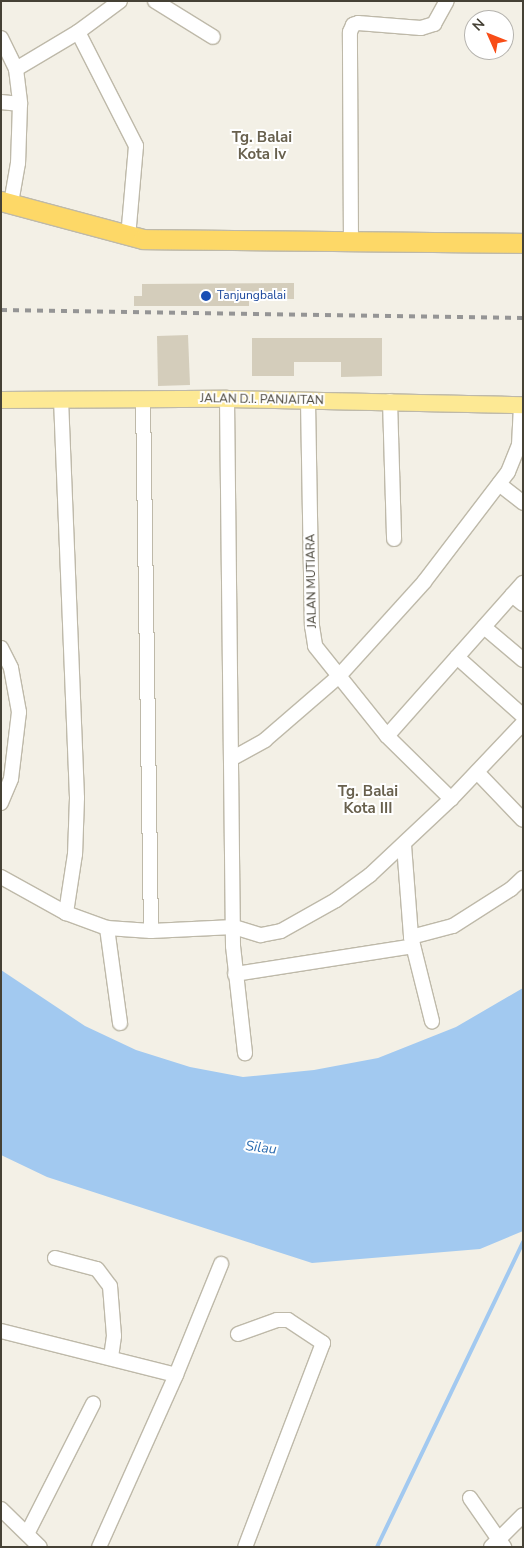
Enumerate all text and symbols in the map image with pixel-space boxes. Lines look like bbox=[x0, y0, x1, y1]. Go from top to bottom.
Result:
north arrow bbox=[464, 10, 514, 60]
text: N bbox=[468, 15, 489, 35]
district label: Tg. Balai Kota Iv bbox=[232, 128, 292, 163]
marker: Tanjungbalai bbox=[199, 289, 213, 303]
place label: Tanjungbalai bbox=[217, 289, 286, 303]
street label: JALAN D.I. PANJAITAN bbox=[200, 392, 324, 408]
street label: JALAN MUTIARA bbox=[304, 534, 320, 628]
district label: Tg. Balai Kota III bbox=[338, 782, 398, 817]
water label: Silau bbox=[244, 1138, 278, 1158]

